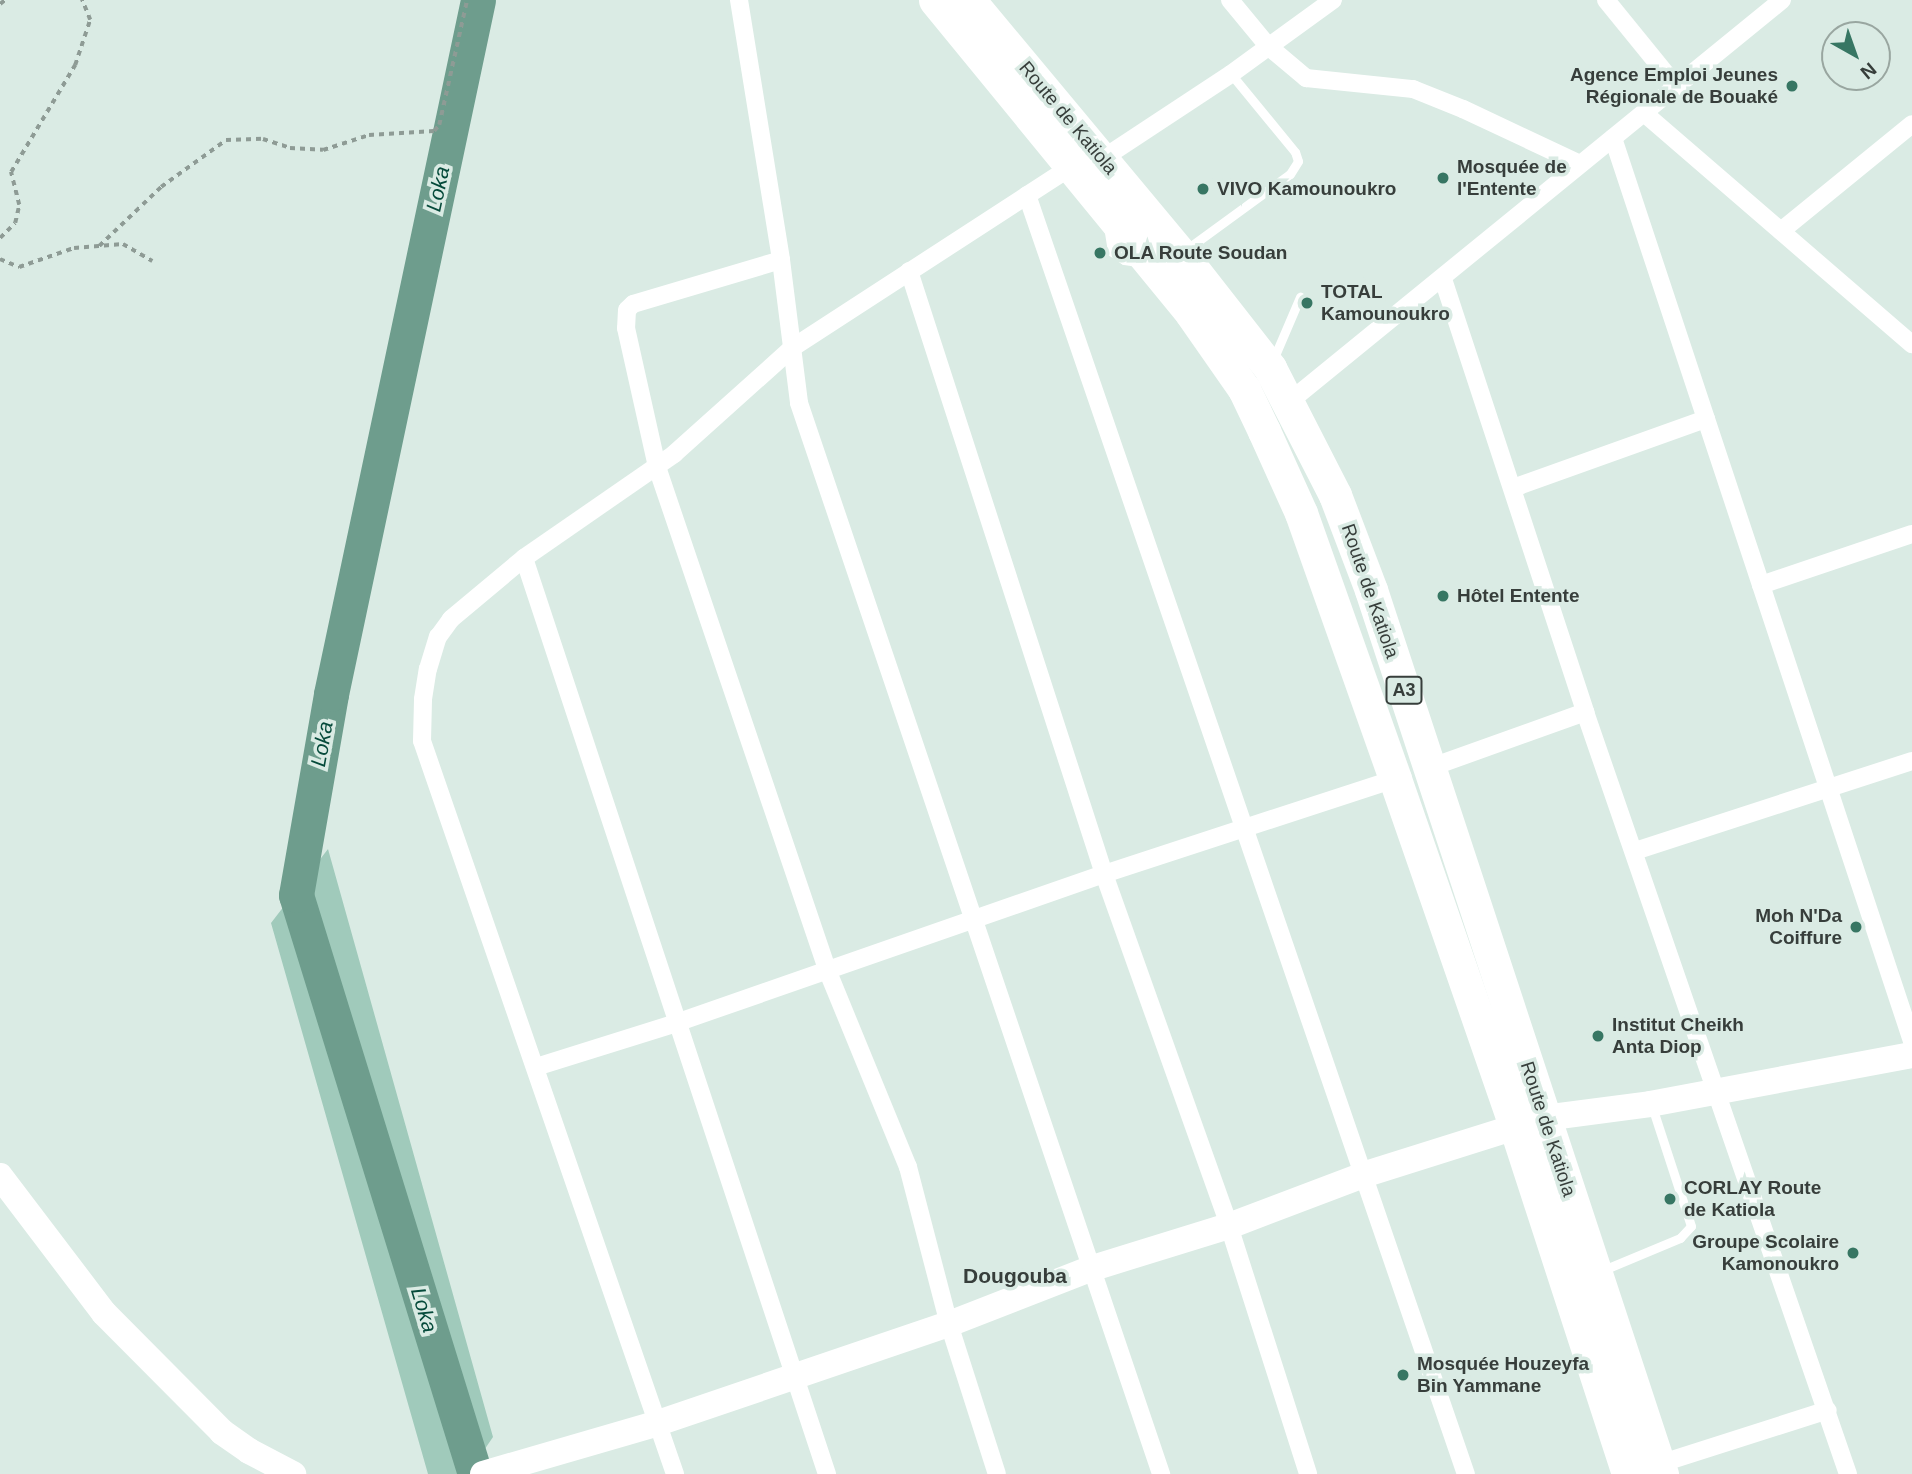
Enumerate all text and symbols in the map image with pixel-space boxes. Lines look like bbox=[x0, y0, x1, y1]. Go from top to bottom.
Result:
north arrow bbox=[1821, 21, 1891, 91]
street label: Route de Katiola bbox=[1014, 57, 1122, 179]
text: N bbox=[1857, 58, 1881, 83]
place label: Agence Emploi Jeunes Régionale de Bouaké bbox=[1570, 64, 1778, 108]
marker: Agence Emploi Jeunes Régionale de Bouaké bbox=[1784, 78, 1800, 94]
place label: Mosquée de l'Entente bbox=[1457, 156, 1567, 200]
water label: Loka bbox=[421, 164, 455, 214]
marker: Mosquée de l'Entente bbox=[1435, 170, 1451, 186]
place label: VIVO Kamounoukro bbox=[1217, 178, 1396, 200]
marker: VIVO Kamounoukro bbox=[1195, 181, 1211, 197]
place label: OLA Route Soudan bbox=[1114, 242, 1288, 264]
marker: OLA Route Soudan bbox=[1092, 245, 1108, 261]
place label: TOTAL Kamounoukro bbox=[1321, 281, 1450, 325]
marker: TOTAL Kamounoukro bbox=[1299, 295, 1315, 311]
street label: Route de Katiola bbox=[1336, 521, 1404, 661]
place label: Hôtel Entente bbox=[1457, 585, 1579, 607]
marker: Hôtel Entente bbox=[1435, 588, 1451, 604]
road number: A3 bbox=[1385, 676, 1423, 704]
water label: Loka bbox=[306, 719, 338, 769]
place label: Moh N'Da Coiffure bbox=[1755, 905, 1842, 949]
marker: Moh N'Da Coiffure bbox=[1848, 919, 1864, 935]
place label: Institut Cheikh Anta Diop bbox=[1612, 1014, 1744, 1058]
marker: Institut Cheikh Anta Diop bbox=[1590, 1028, 1606, 1044]
street label: Route de Katiola bbox=[1515, 1059, 1581, 1199]
place label: CORLAY Route de Katiola bbox=[1684, 1177, 1822, 1221]
marker: CORLAY Route de Katiola bbox=[1662, 1191, 1678, 1207]
place label: Groupe Scolaire Kamonoukro bbox=[1692, 1231, 1839, 1275]
marker: Groupe Scolaire Kamonoukro bbox=[1845, 1245, 1861, 1261]
district label: Dougouba bbox=[963, 1263, 1067, 1289]
water label: Loka bbox=[405, 1285, 443, 1335]
place label: Mosquée Houzeyfa Bin Yammane bbox=[1417, 1353, 1589, 1397]
marker: Mosquée Houzeyfa Bin Yammane bbox=[1395, 1367, 1411, 1383]

